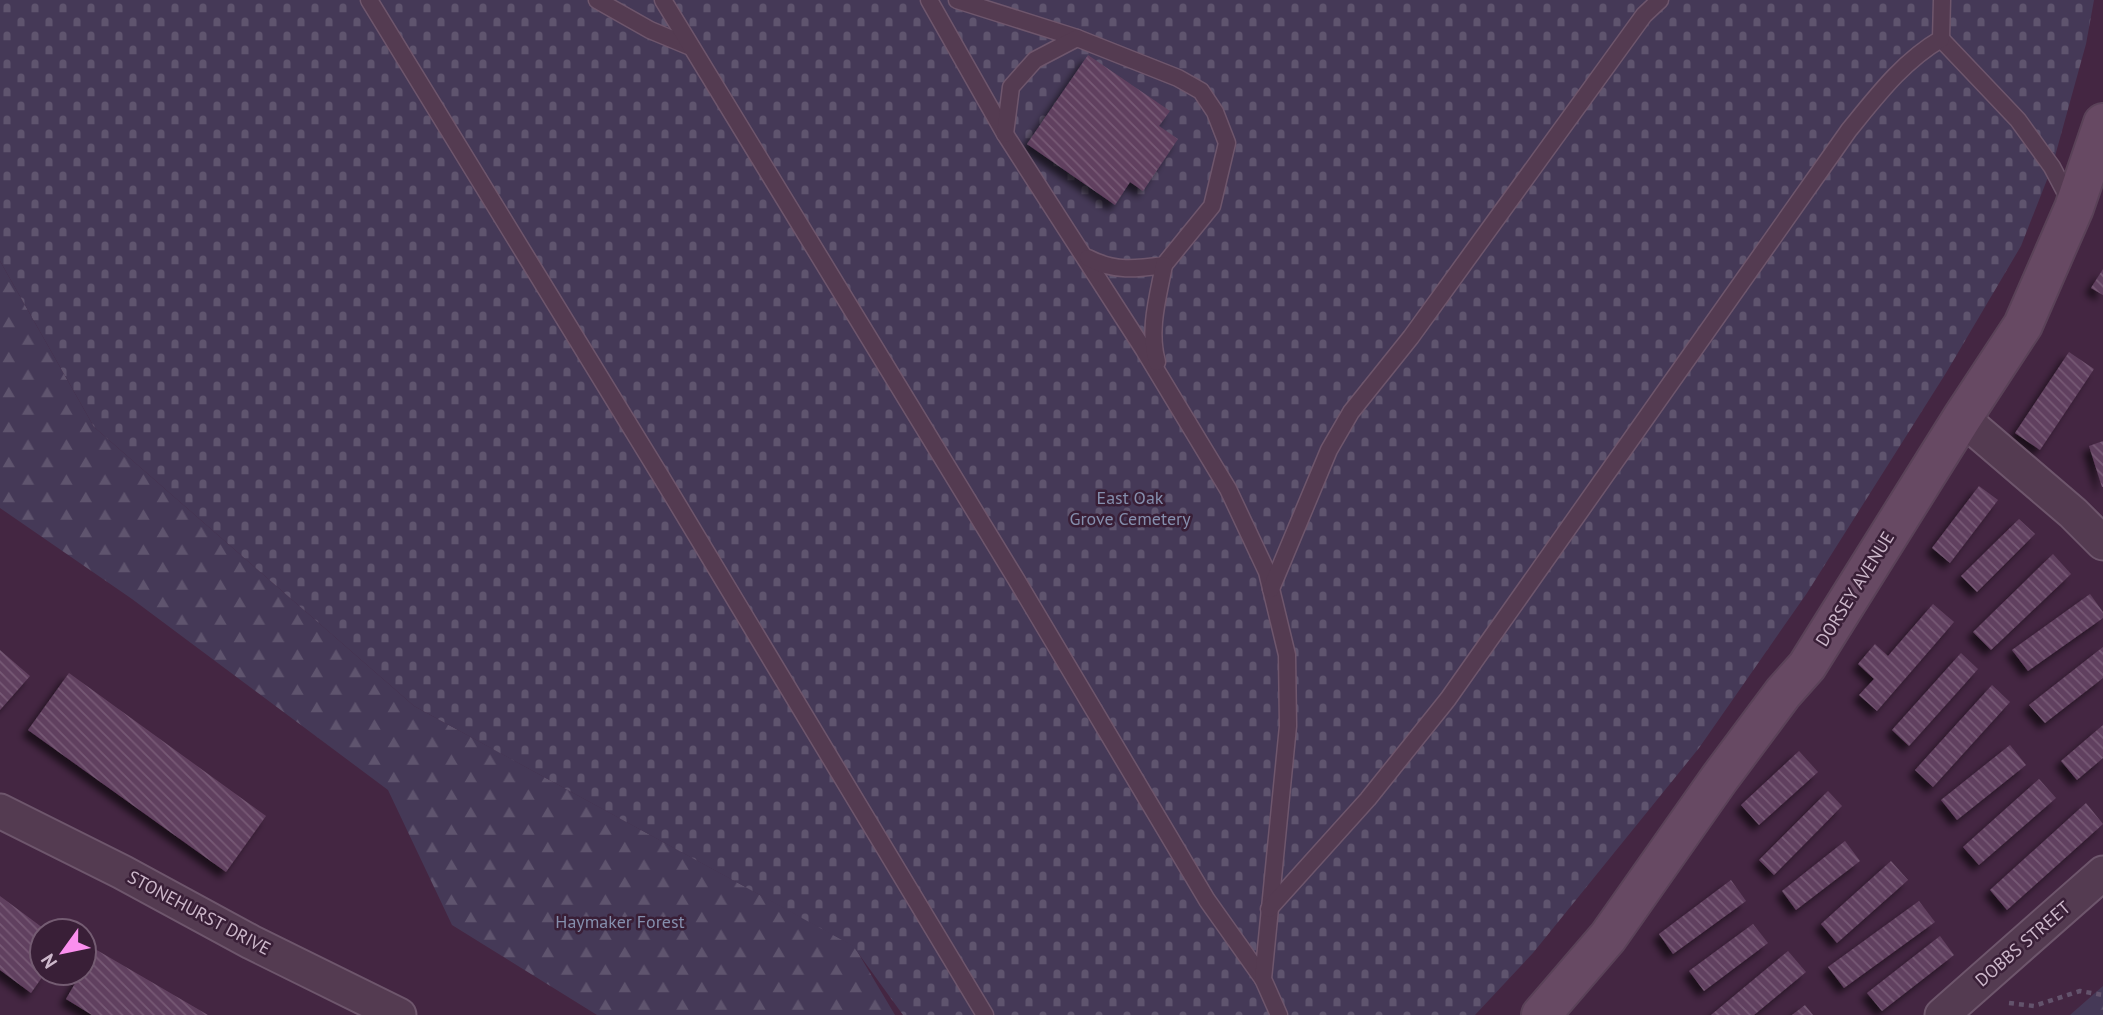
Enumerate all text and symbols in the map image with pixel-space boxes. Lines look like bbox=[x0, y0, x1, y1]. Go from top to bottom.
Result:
park label: East Oak Grove Cemetery bbox=[1069, 486, 1191, 530]
street label: DORSEY AVENUE bbox=[1810, 527, 1899, 650]
street label: STONEHURST DRIVE bbox=[124, 865, 275, 960]
street label: DOBBS STREET bbox=[1970, 896, 2075, 991]
park label: Haymaker Forest bbox=[555, 910, 685, 933]
north arrow bbox=[28, 917, 98, 987]
text: N bbox=[35, 949, 62, 973]

